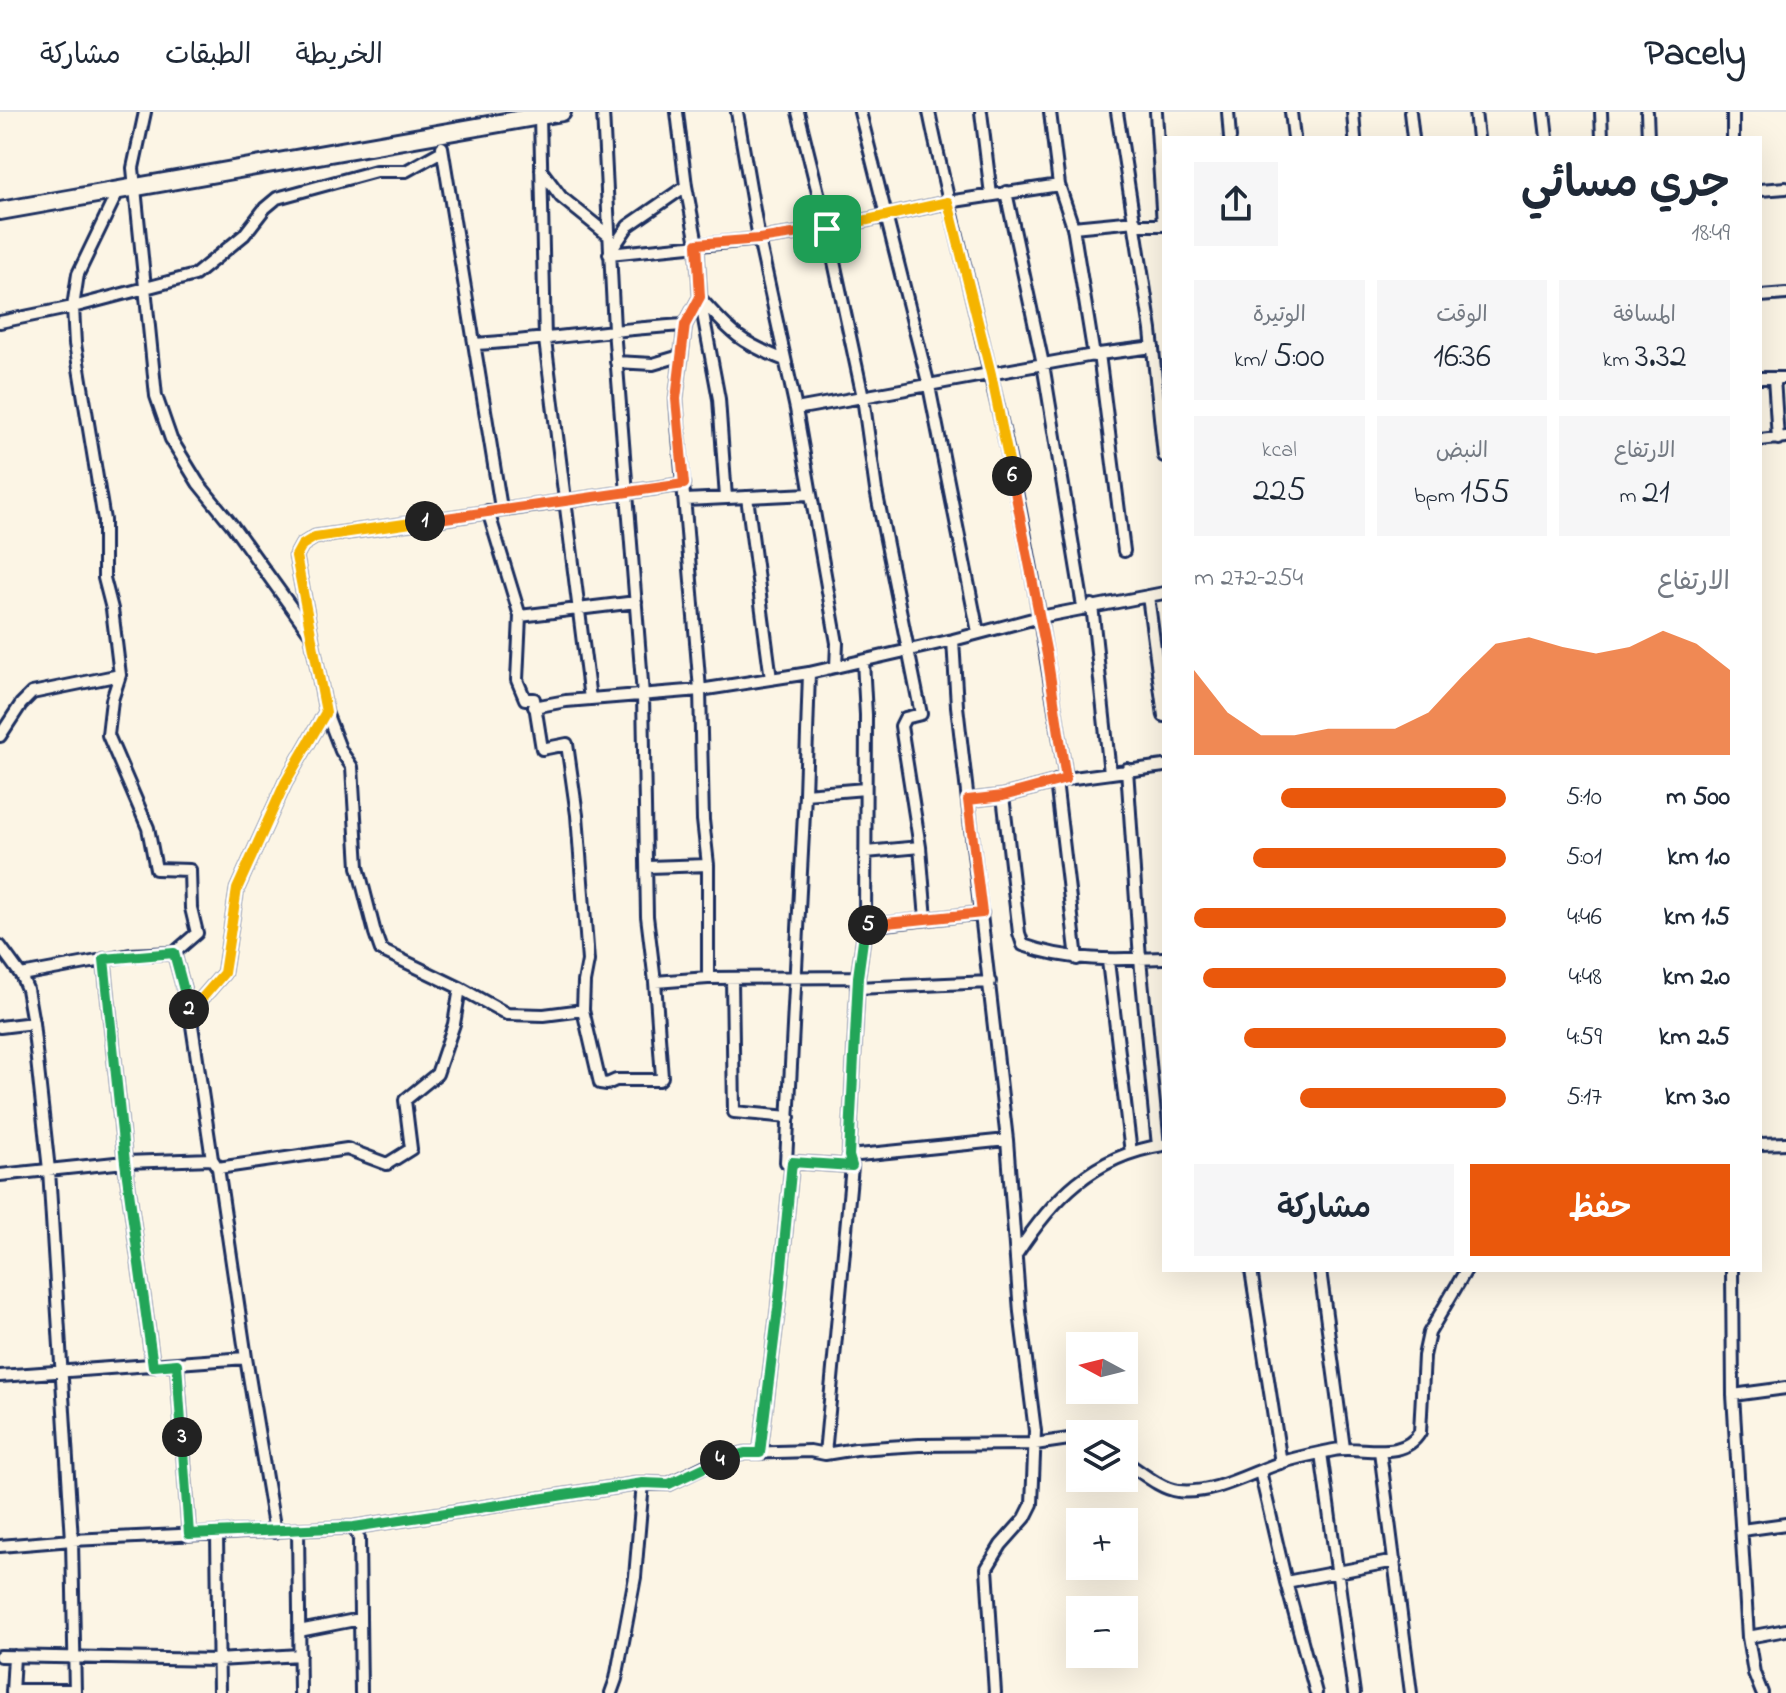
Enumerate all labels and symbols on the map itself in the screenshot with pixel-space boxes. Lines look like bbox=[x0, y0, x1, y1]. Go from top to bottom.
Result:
pin bbox=[793, 195, 861, 263]
pin: 6 bbox=[992, 456, 1032, 496]
pin: 1 bbox=[405, 501, 445, 541]
pin: 5 bbox=[848, 905, 888, 945]
pin: 2 bbox=[169, 989, 209, 1029]
north arrow bbox=[1066, 1332, 1138, 1404]
pin: 3 bbox=[162, 1417, 202, 1457]
pin: 4 bbox=[700, 1440, 740, 1480]

